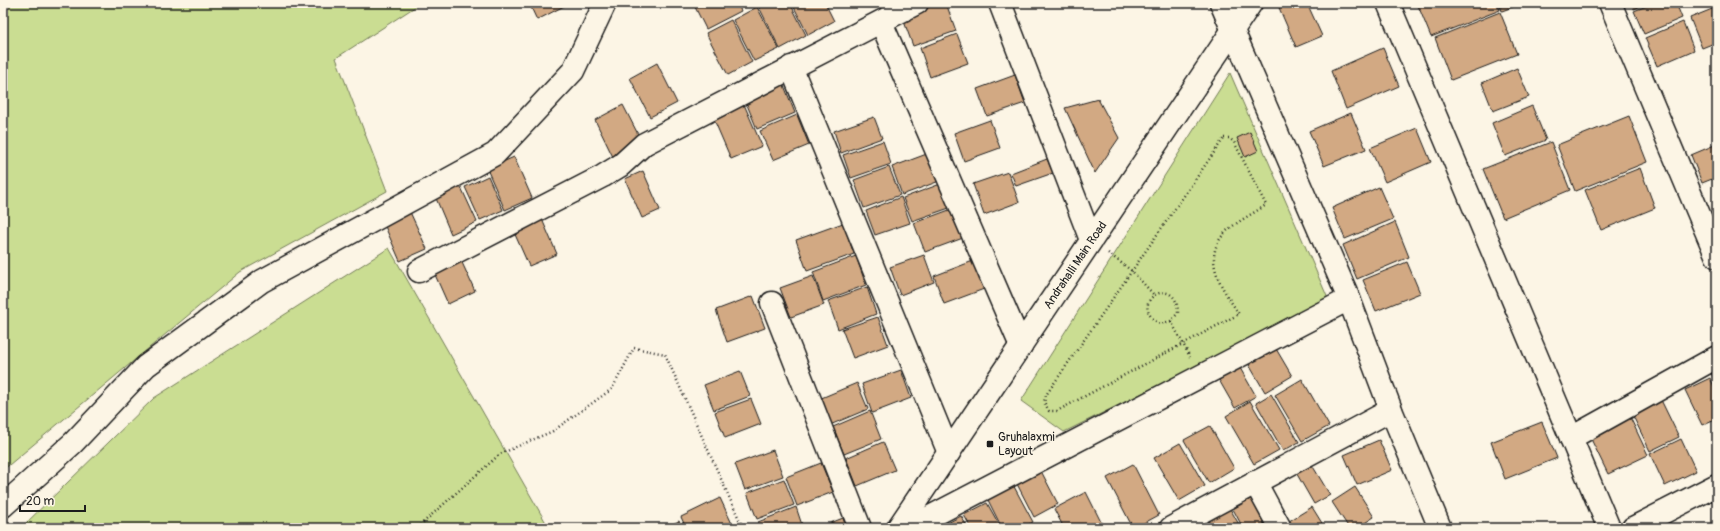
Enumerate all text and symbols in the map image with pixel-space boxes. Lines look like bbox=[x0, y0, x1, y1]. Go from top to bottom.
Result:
street label: Andrahalli Main Road bbox=[1041, 219, 1110, 312]
place label: Gruhalaxmi Layout bbox=[998, 430, 1055, 459]
marker: Gruhalaxmi Layout bbox=[985, 439, 995, 449]
scale bar bbox=[20, 487, 85, 513]
text: 20 m bbox=[26, 494, 55, 509]

